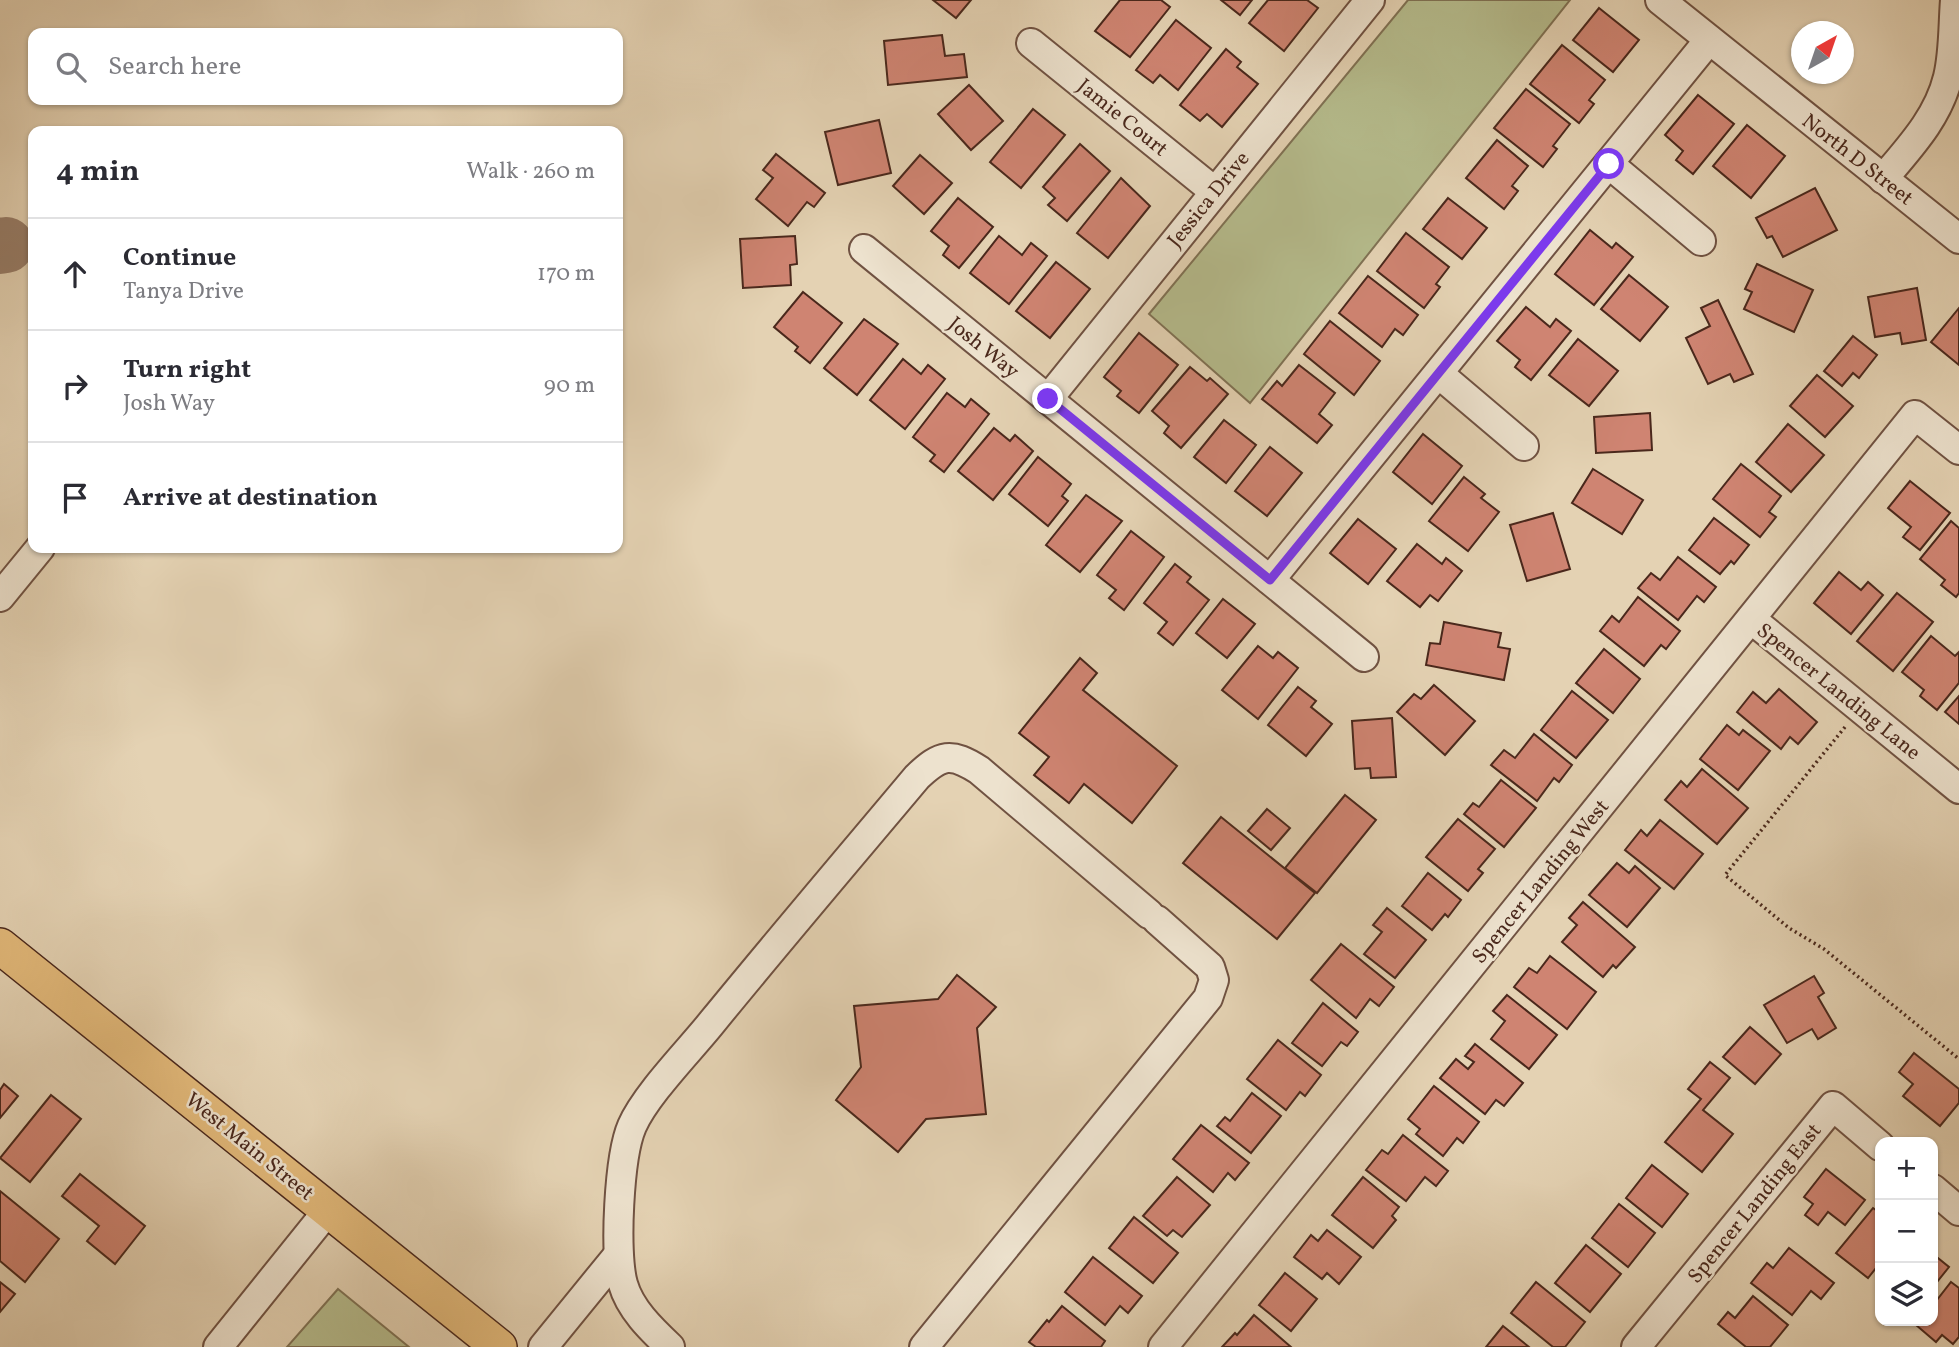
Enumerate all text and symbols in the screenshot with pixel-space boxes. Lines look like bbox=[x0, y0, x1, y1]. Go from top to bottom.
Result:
north arrow bbox=[1791, 21, 1854, 84]
search box bbox=[28, 28, 623, 105]
icon: search bbox=[52, 48, 90, 86]
text: Search here bbox=[108, 49, 241, 85]
street label: Jamie Court bbox=[1070, 72, 1174, 164]
street label: North D Street bbox=[1795, 107, 1919, 213]
street label: Jessica Drive bbox=[1161, 146, 1257, 254]
route start bbox=[1593, 148, 1624, 179]
text: 4 min bbox=[56, 151, 140, 193]
text: Walk · 260 m bbox=[466, 156, 595, 188]
text: Continue bbox=[123, 240, 236, 276]
icon: ahead bbox=[56, 255, 94, 293]
text: 170 m bbox=[537, 258, 595, 290]
text: Tanya Drive bbox=[123, 276, 244, 308]
street label: Josh Way bbox=[941, 310, 1025, 386]
text: Turn right bbox=[123, 352, 251, 388]
icon: right bbox=[56, 367, 94, 405]
text: 90 m bbox=[544, 370, 595, 402]
route end bbox=[1032, 383, 1063, 414]
text: Josh Way bbox=[123, 388, 215, 420]
icon: arrive bbox=[56, 479, 94, 517]
text: Arrive at destination bbox=[123, 480, 378, 516]
street label: Spencer Landing Lane bbox=[1750, 617, 1926, 768]
street label: Spencer Landing West bbox=[1466, 794, 1617, 970]
street label: West Main Street bbox=[179, 1086, 320, 1208]
street label: Spencer Landing East bbox=[1682, 1118, 1829, 1290]
map controls bbox=[1875, 1137, 1938, 1326]
button: + bbox=[1875, 1137, 1938, 1200]
button: − bbox=[1875, 1200, 1938, 1263]
button: layers bbox=[1875, 1263, 1938, 1326]

